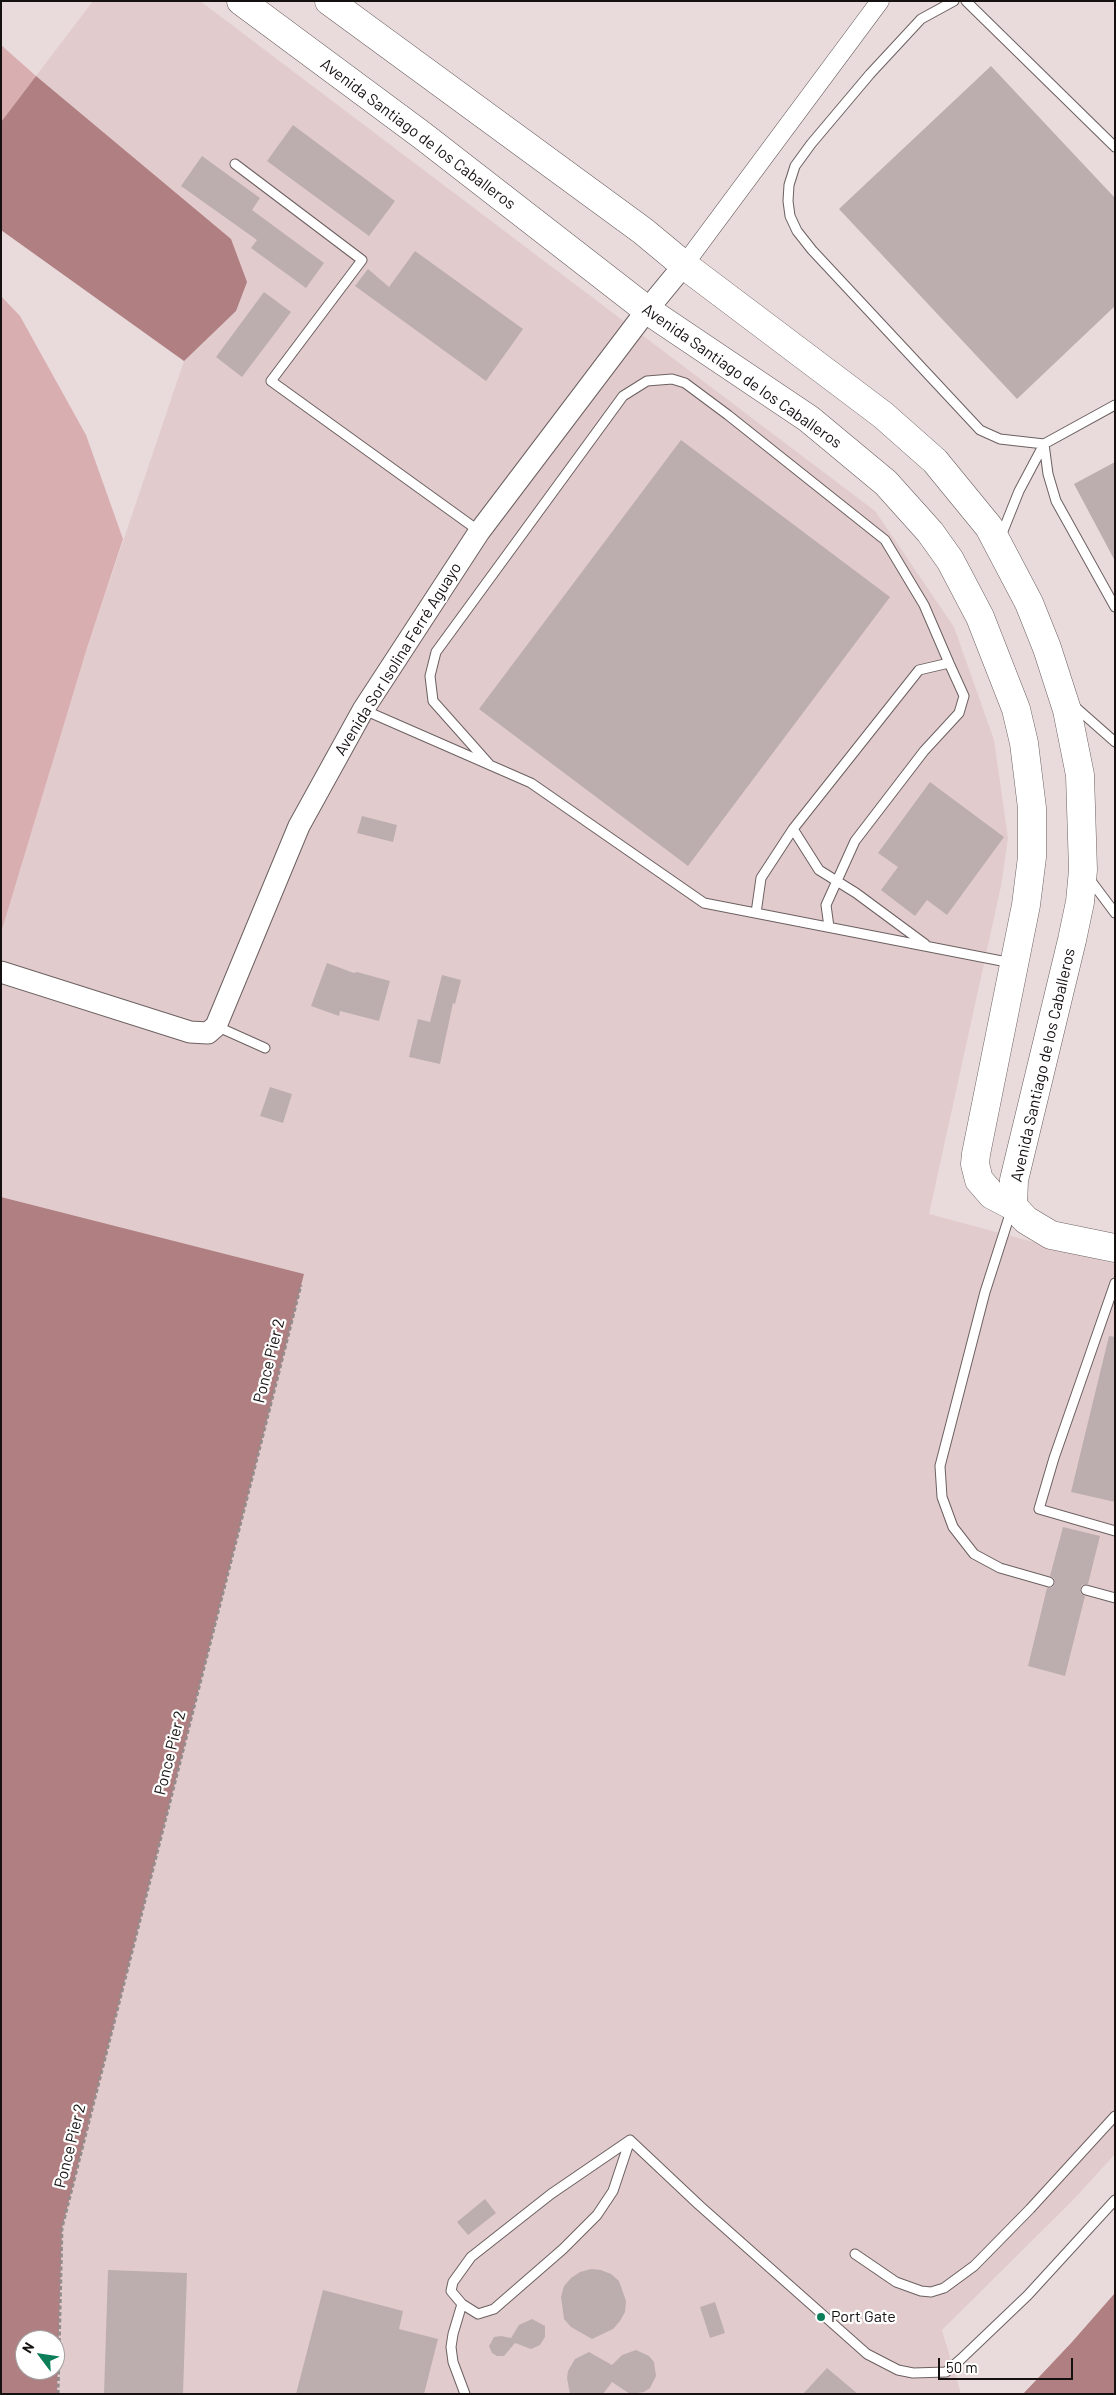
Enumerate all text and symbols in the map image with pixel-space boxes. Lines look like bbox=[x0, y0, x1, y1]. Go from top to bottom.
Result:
street label: Avenida Santiago de los Caballeros bbox=[317, 54, 519, 214]
street label: Avenida Santiago de los Caballeros bbox=[639, 300, 845, 452]
street label: Avenida Sor Isolina Ferré Aguayo bbox=[330, 559, 466, 759]
street label: Avenida Santiago de los Caballeros bbox=[1007, 946, 1079, 1184]
street label: Ponce Pier 2 bbox=[249, 1317, 289, 1405]
street label: Ponce Pier 2 bbox=[150, 1709, 190, 1797]
street label: Ponce Pier 2 bbox=[50, 2102, 90, 2190]
place label: Port Gate bbox=[831, 2307, 896, 2327]
marker: Port Gate bbox=[815, 2311, 827, 2323]
north arrow bbox=[15, 2330, 65, 2380]
text: N bbox=[18, 2339, 37, 2356]
scale bar bbox=[941, 2348, 1076, 2380]
text: 50 m bbox=[946, 2358, 978, 2376]

